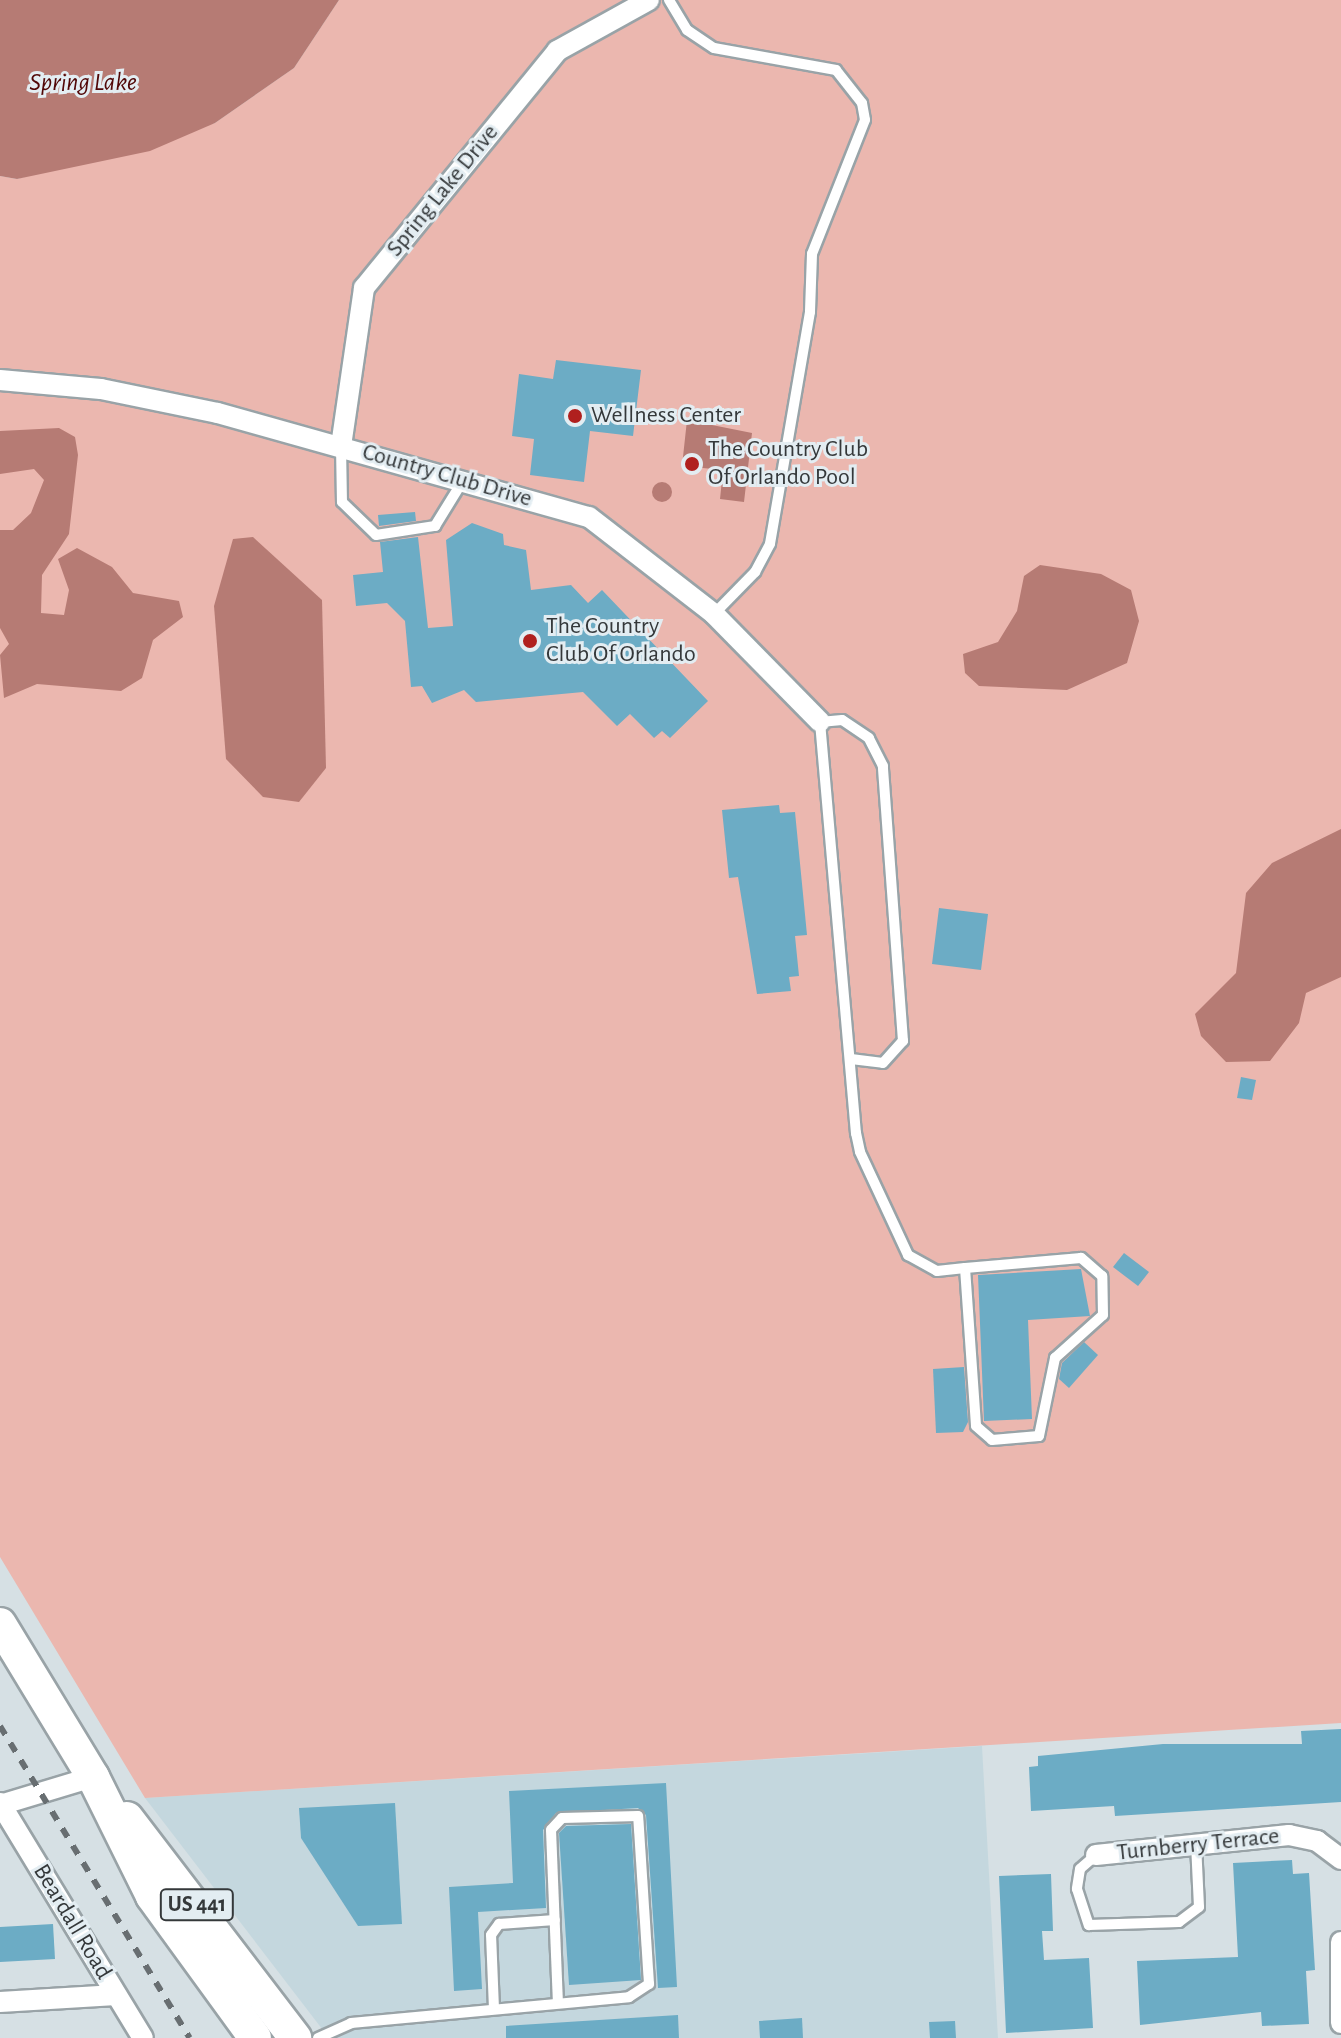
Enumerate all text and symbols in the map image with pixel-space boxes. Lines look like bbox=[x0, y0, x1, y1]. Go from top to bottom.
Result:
water label: Spring Lake bbox=[29, 67, 137, 99]
street label: Spring Lake Drive bbox=[381, 119, 505, 263]
place label: Wellness Center bbox=[591, 402, 741, 430]
marker: Wellness Center bbox=[566, 407, 584, 425]
place label: The Country Club Of Orlando Pool bbox=[708, 436, 868, 492]
street label: Country Club Drive bbox=[359, 438, 535, 514]
marker: The Country Club Of Orlando Pool bbox=[683, 455, 701, 473]
place label: The Country Club Of Orlando bbox=[546, 613, 696, 669]
marker: The Country Club Of Orlando bbox=[521, 632, 539, 650]
street label: Turnberry Terrace bbox=[1115, 1822, 1281, 1868]
street label: Beardall Road bbox=[26, 1859, 118, 1985]
road number: US 441 bbox=[159, 1887, 235, 1923]

